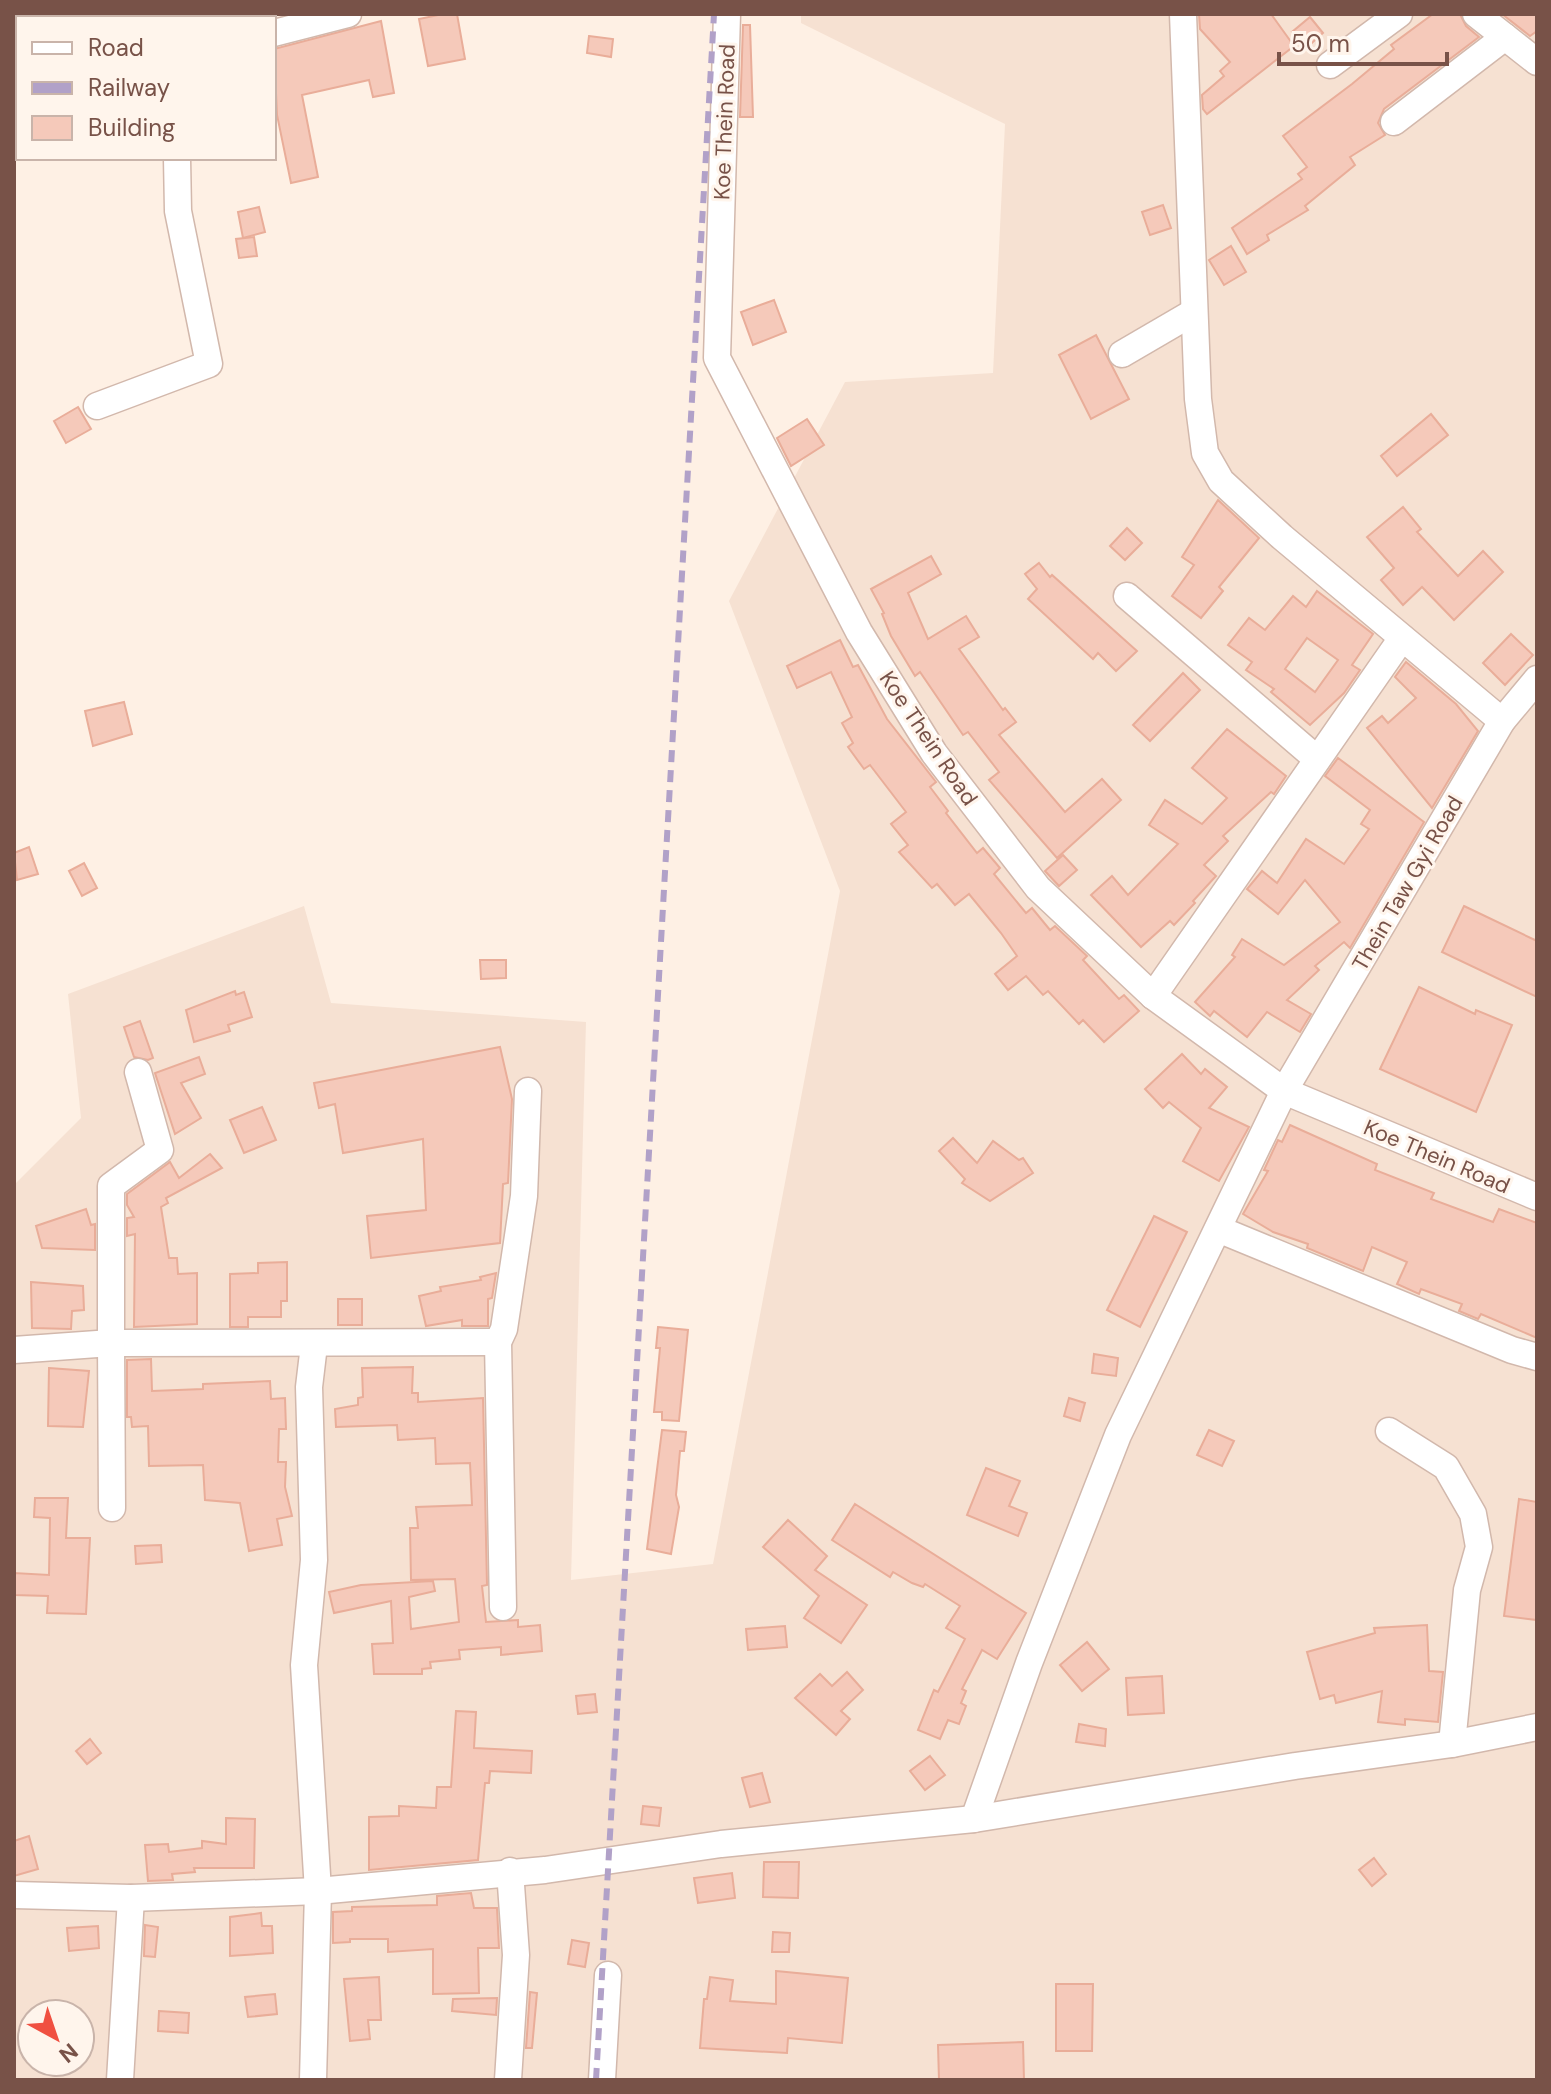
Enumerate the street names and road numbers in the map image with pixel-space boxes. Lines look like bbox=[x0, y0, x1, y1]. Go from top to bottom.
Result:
street label: Koe Thein Road bbox=[707, 44, 742, 200]
street label: Koe Thein Road bbox=[873, 666, 984, 811]
street label: Thein Taw Gyi Road bbox=[1345, 790, 1469, 976]
street label: Koe Thein Road bbox=[1359, 1113, 1514, 1200]

